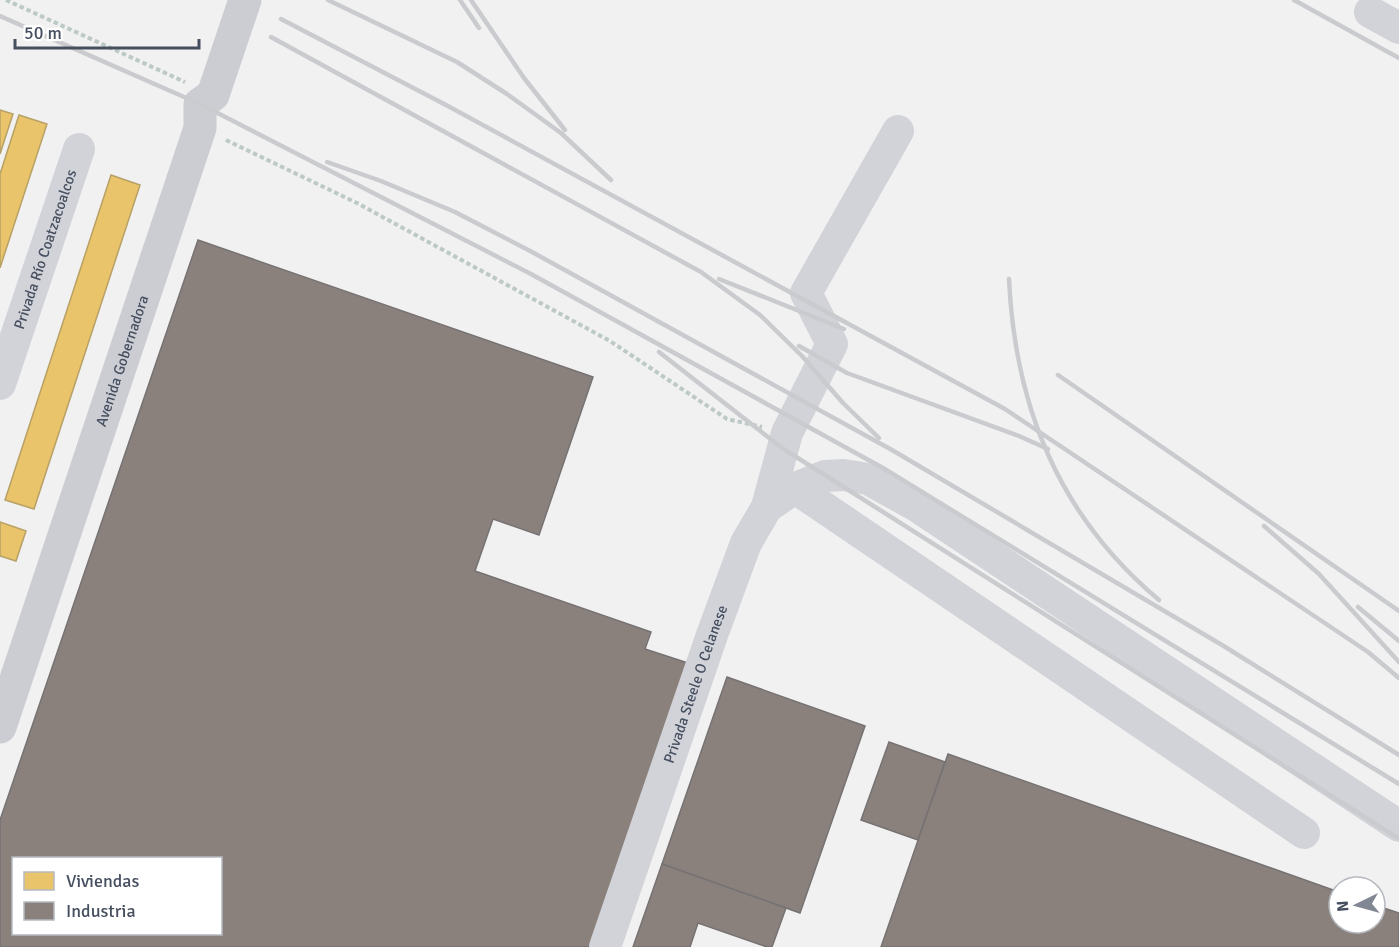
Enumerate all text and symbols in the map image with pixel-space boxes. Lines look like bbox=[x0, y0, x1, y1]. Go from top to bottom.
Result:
scale bar bbox=[15, 12, 200, 50]
text: 50 m bbox=[24, 22, 62, 44]
street label: Privada Río Coatzacoalcos bbox=[10, 167, 81, 332]
street label: Avenida Gobernadora bbox=[92, 293, 153, 429]
street label: Privada Steele O Celanese bbox=[660, 603, 731, 766]
legend bbox=[12, 857, 222, 935]
text: Viviendas bbox=[66, 870, 139, 892]
north arrow bbox=[1327, 875, 1387, 935]
text: Industria bbox=[66, 900, 136, 922]
text: N bbox=[1333, 900, 1354, 913]

